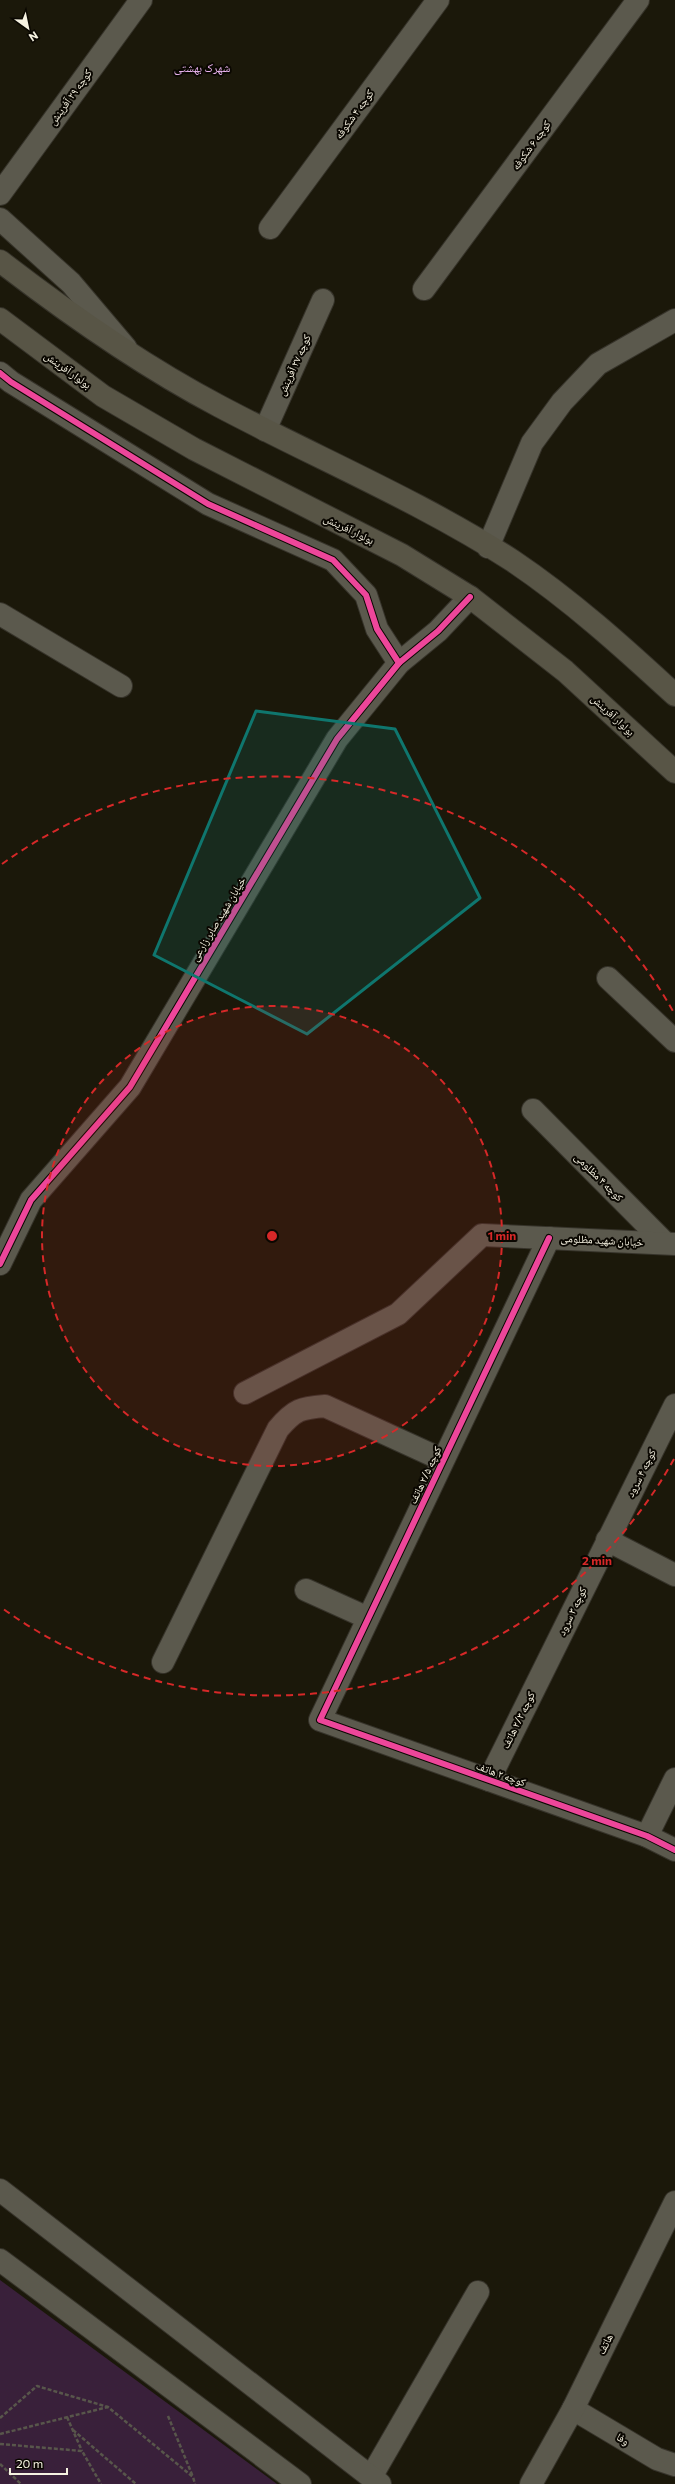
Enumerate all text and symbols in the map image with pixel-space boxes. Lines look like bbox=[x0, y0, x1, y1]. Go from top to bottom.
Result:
north arrow bbox=[8, 8, 48, 48]
text: N bbox=[27, 29, 41, 45]
district label: شهرک بهشتی bbox=[174, 60, 230, 75]
street label: کوچه ۲۹ آفرینش bbox=[45, 66, 95, 128]
street label: کوچه ۴ شکوفه bbox=[331, 86, 377, 141]
street label: کوچه ۶ شکوفه bbox=[508, 117, 554, 172]
street label: کوچه ۲۷ آفرینش bbox=[274, 332, 314, 398]
street label: بولوار آفرینش bbox=[42, 348, 94, 392]
street label: بولوار آفرینش bbox=[321, 511, 377, 547]
street label: بولوار آفرینش bbox=[588, 691, 638, 739]
street label: خیابان شهید صابر زارعی bbox=[187, 874, 249, 964]
street label: کوچه ۴ مظلومی bbox=[572, 1150, 627, 1205]
text: 1 min bbox=[488, 1228, 516, 1242]
centre of rings bbox=[265, 1229, 279, 1243]
street label: خیابان شهید مظلومی bbox=[560, 1231, 644, 1249]
street label: کوچه ۲/۵ هاتف bbox=[406, 1444, 444, 1506]
street label: کوچه ۴ سرود bbox=[623, 1446, 659, 1499]
text: 2 min bbox=[582, 1553, 612, 1567]
street label: کوچه ۳ سرود bbox=[554, 1584, 590, 1637]
street label: کوچه ۲/۳ هاتف bbox=[498, 1689, 538, 1751]
street label: کوچه ۲ هاتف bbox=[474, 1759, 528, 1789]
street label: هاتف bbox=[594, 2331, 615, 2356]
street label: وفا bbox=[614, 2430, 632, 2447]
scale bar bbox=[10, 2450, 67, 2476]
text: 20 m bbox=[16, 2456, 43, 2470]

